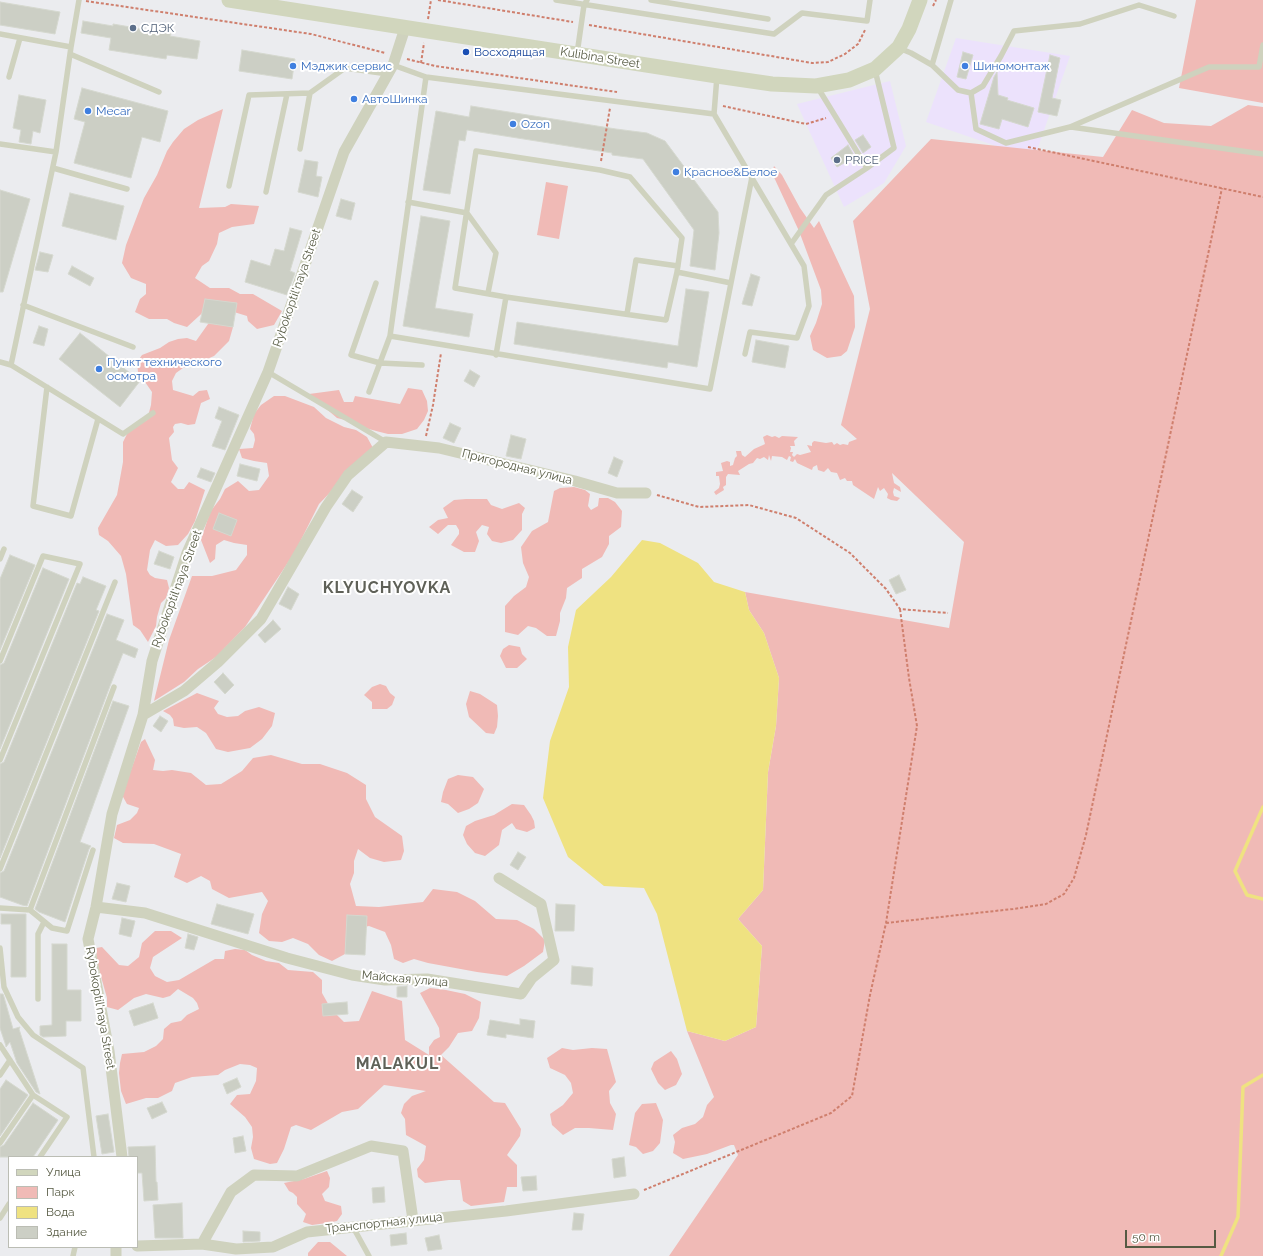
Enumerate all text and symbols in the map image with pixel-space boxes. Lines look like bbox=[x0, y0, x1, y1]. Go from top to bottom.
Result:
place label: СДЭК bbox=[141, 21, 174, 35]
marker: СДЭК bbox=[128, 23, 138, 33]
place label: Восходящая bbox=[474, 45, 545, 59]
street label: Kulibina Street bbox=[559, 45, 641, 71]
marker: Восходящая bbox=[461, 47, 471, 57]
place label: Мэджик сервис bbox=[301, 59, 392, 73]
place label: Шиномонтаж bbox=[973, 59, 1050, 73]
marker: Мэджик сервис bbox=[288, 61, 298, 71]
marker: Шиномонтаж bbox=[960, 61, 970, 71]
place label: АвтоШинка bbox=[362, 92, 428, 106]
marker: АвтоШинка bbox=[349, 94, 359, 104]
place label: Mecar bbox=[96, 104, 131, 118]
marker: Mecar bbox=[83, 106, 93, 116]
place label: Ozon bbox=[521, 117, 550, 131]
marker: Ozon bbox=[508, 119, 518, 129]
place label: PRICE bbox=[845, 153, 879, 167]
marker: PRICE bbox=[832, 155, 842, 165]
place label: Красное&Белое bbox=[684, 165, 777, 179]
marker: Красное&Белое bbox=[671, 167, 681, 177]
street label: Rybokoptil'naya Street bbox=[270, 227, 324, 349]
place label: Пункт технического осмотра bbox=[107, 355, 222, 383]
marker: Пункт технического осмотра bbox=[94, 364, 104, 374]
street label: Пригородная улица bbox=[460, 446, 574, 488]
street label: Rybokoptil'naya Street bbox=[149, 528, 205, 650]
district label: KLYUCHYOVKA bbox=[323, 578, 451, 598]
street label: Rybokoptil'naya Street bbox=[82, 946, 118, 1070]
street label: Майская улица bbox=[361, 968, 449, 990]
district label: MALAKUL' bbox=[356, 1054, 442, 1074]
legend bbox=[8, 1156, 138, 1248]
text: Улица bbox=[46, 1165, 81, 1179]
text: Парк bbox=[46, 1185, 75, 1199]
text: Вода bbox=[46, 1205, 75, 1219]
street label: Транспортная улица bbox=[325, 1210, 443, 1236]
scale bar bbox=[1127, 1222, 1218, 1248]
text: Здание bbox=[46, 1225, 87, 1239]
text: 50 m bbox=[1132, 1230, 1160, 1244]

